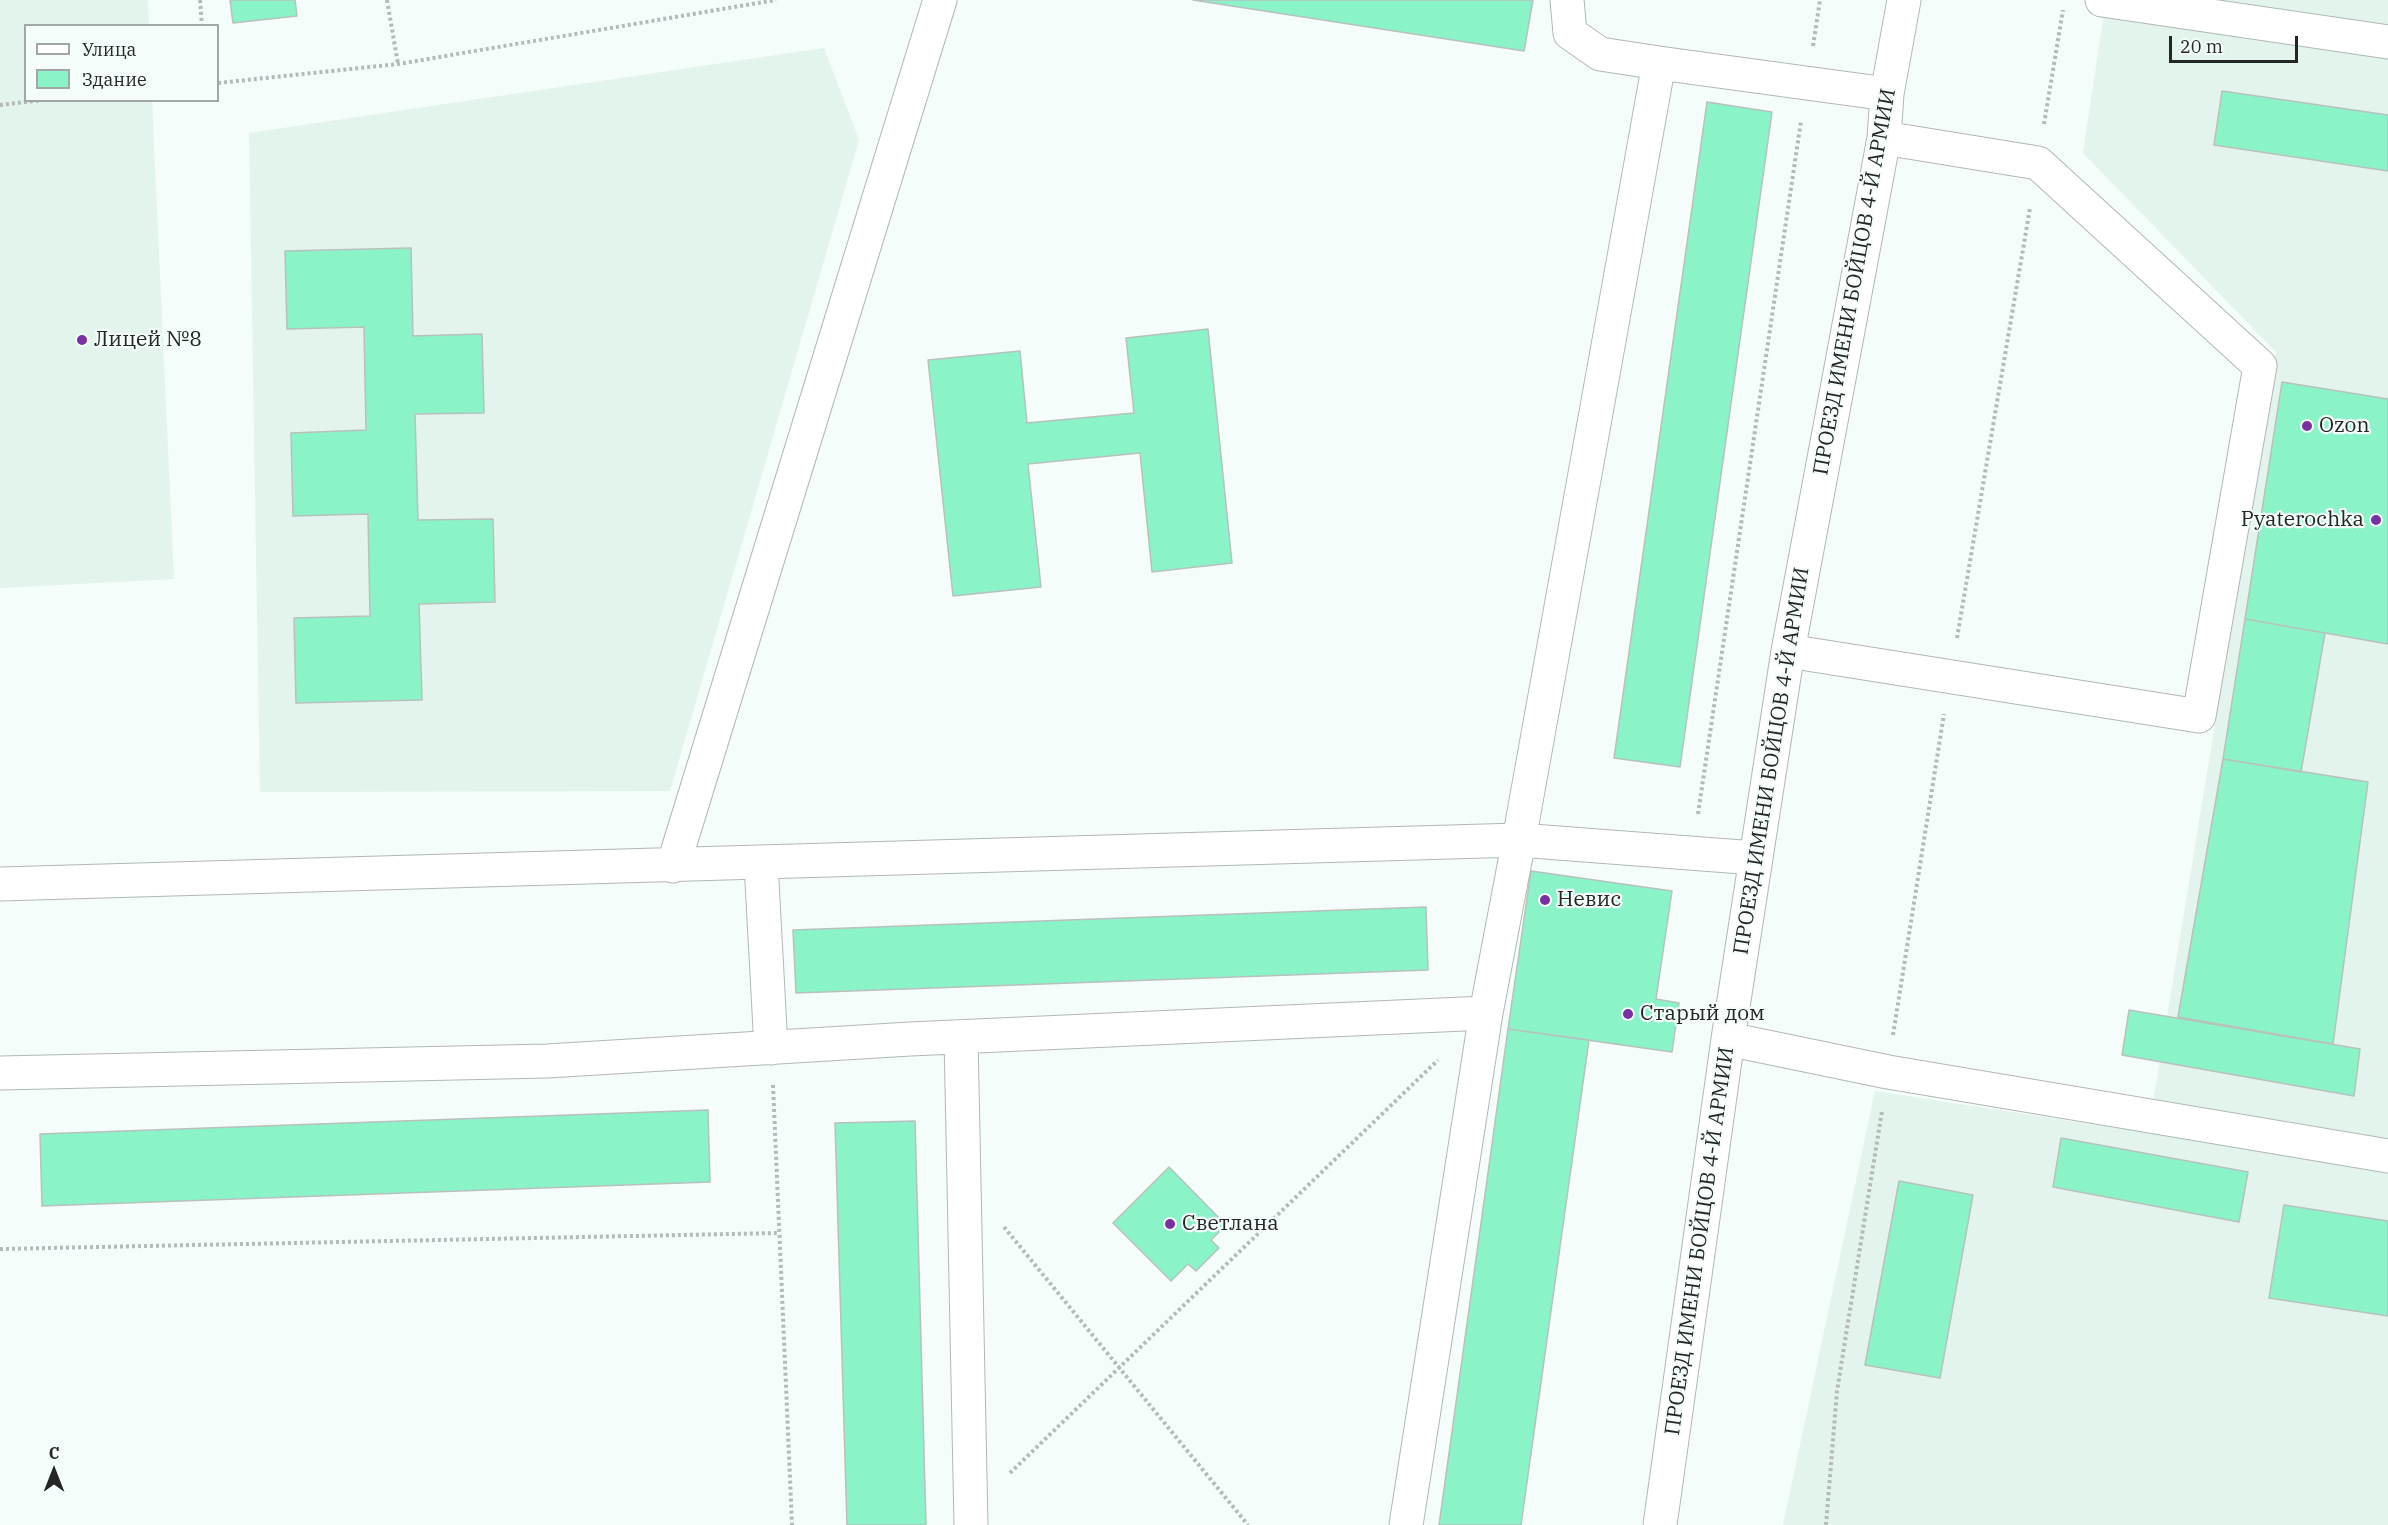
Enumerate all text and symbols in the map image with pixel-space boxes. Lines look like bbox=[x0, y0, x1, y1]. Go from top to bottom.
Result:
legend bbox=[24, 24, 219, 102]
scale bar bbox=[2172, 24, 2301, 62]
text: 20 m bbox=[2180, 35, 2223, 58]
text: Улица bbox=[82, 38, 136, 61]
text: Здание bbox=[82, 68, 147, 91]
street label: ПРОЕЗД ИМЕНИ БОЙЦОВ 4-Й АРМИИ bbox=[1809, 87, 1901, 477]
place label: Лицей №8 bbox=[94, 327, 202, 353]
marker: Лицей №8 bbox=[75, 333, 89, 347]
place label: Ozon bbox=[2319, 413, 2370, 439]
marker: Ozon bbox=[2300, 419, 2314, 433]
place label: Pyaterochka bbox=[2241, 507, 2364, 533]
marker: Pyaterochka bbox=[2369, 513, 2383, 527]
street label: ПРОЕЗД ИМЕНИ БОЙЦОВ 4-Й АРМИИ bbox=[1729, 566, 1815, 956]
place label: Невис bbox=[1557, 887, 1621, 913]
marker: Невис bbox=[1538, 893, 1552, 907]
place label: Старый дом bbox=[1640, 1001, 1765, 1027]
marker: Старый дом bbox=[1621, 1007, 1635, 1021]
street label: ПРОЕЗД ИМЕНИ БОЙЦОВ 4-Й АРМИИ bbox=[1660, 1045, 1740, 1437]
place label: Светлана bbox=[1182, 1211, 1279, 1237]
marker: Светлана bbox=[1163, 1217, 1177, 1231]
north arrow bbox=[24, 1441, 84, 1501]
text: С bbox=[49, 1443, 59, 1463]

